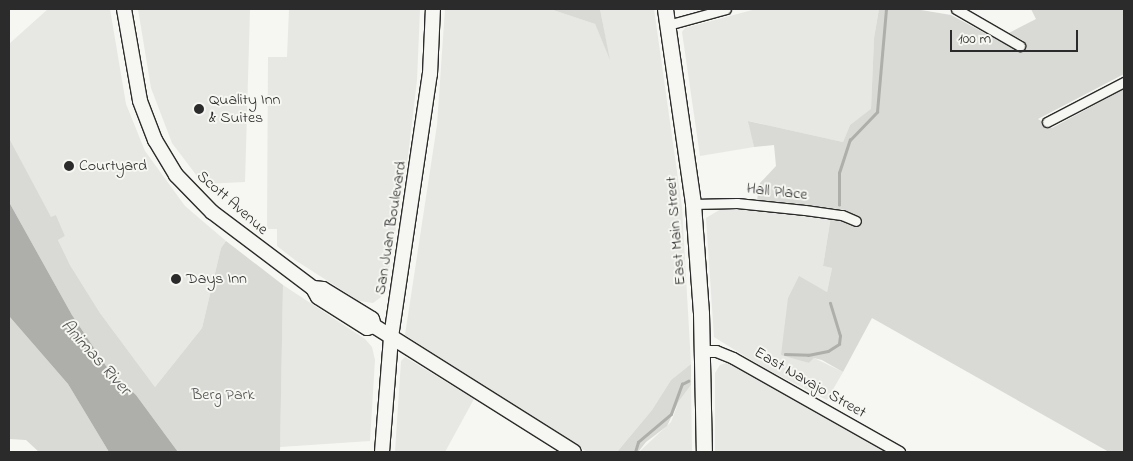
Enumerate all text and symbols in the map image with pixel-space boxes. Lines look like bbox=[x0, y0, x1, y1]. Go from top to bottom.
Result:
scale bar bbox=[953, 20, 1080, 52]
text: 100 m bbox=[958, 28, 991, 50]
place label: Quality Inn & Suites bbox=[209, 90, 280, 128]
marker: Quality Inn & Suites bbox=[193, 103, 205, 115]
place label: Courtyard bbox=[79, 156, 147, 176]
marker: Courtyard bbox=[63, 160, 75, 172]
street label: San Juan Boulevard bbox=[371, 160, 411, 296]
street label: Scott Avenue bbox=[192, 167, 272, 239]
street label: East Main Street bbox=[662, 176, 690, 286]
street label: Hall Place bbox=[746, 179, 808, 205]
place label: Days Inn bbox=[186, 269, 247, 289]
marker: Days Inn bbox=[170, 273, 182, 285]
water label: Animas River bbox=[55, 316, 135, 400]
street label: East Navajo Street bbox=[751, 343, 869, 423]
park label: Berg Park bbox=[191, 385, 255, 405]

